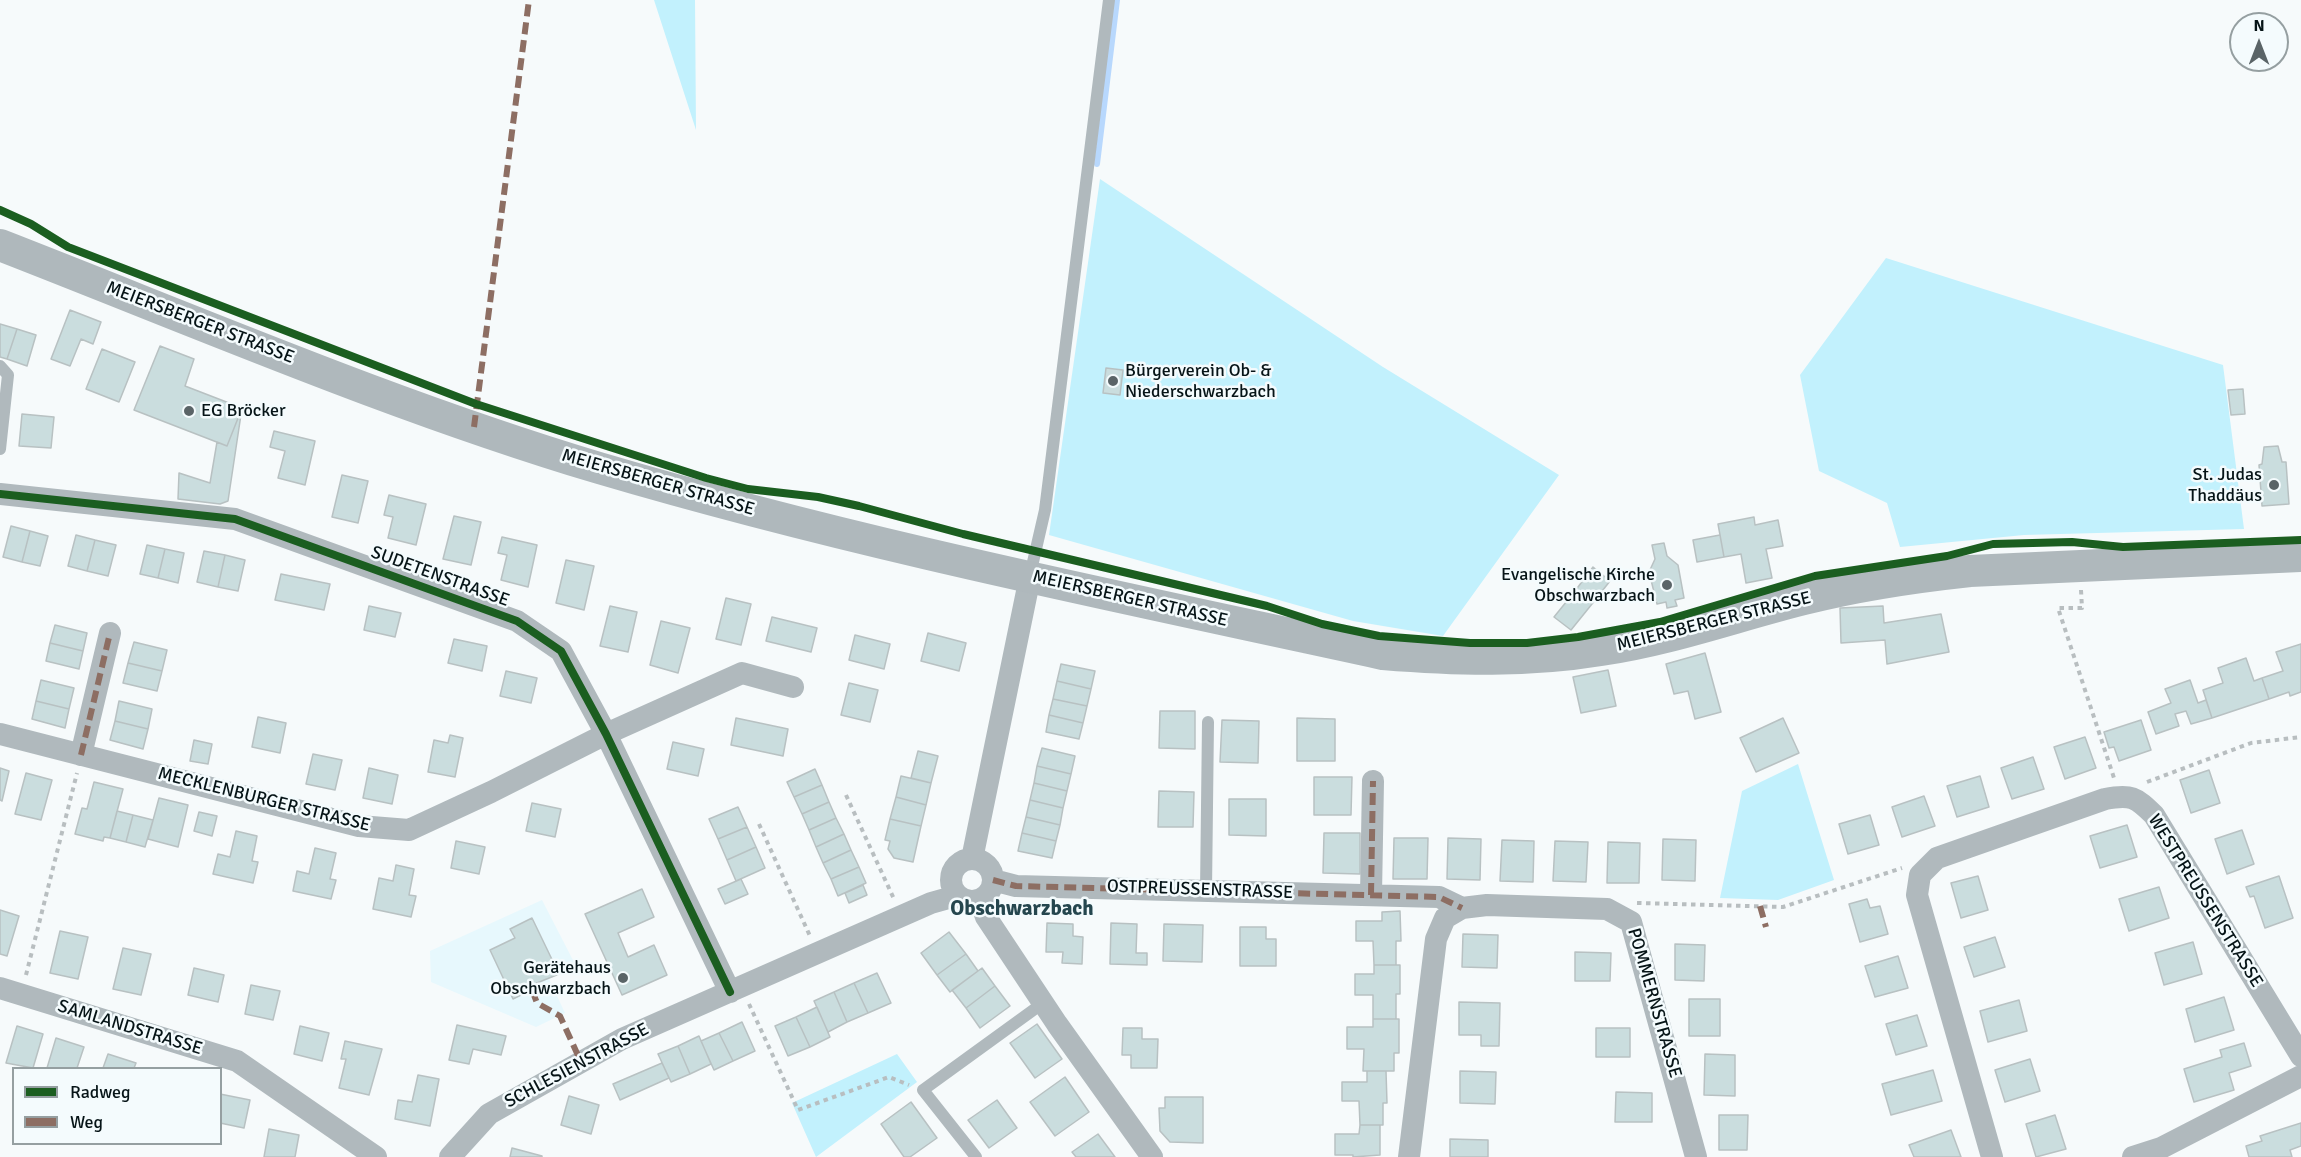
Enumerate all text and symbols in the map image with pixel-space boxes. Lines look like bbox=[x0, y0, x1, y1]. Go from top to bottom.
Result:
north arrow bbox=[2229, 12, 2289, 72]
text: N bbox=[2253, 16, 2265, 36]
street label: MEIERSBERGER STRASSE bbox=[103, 277, 297, 369]
place label: Bürgerverein Ob- & Niederschwarzbach bbox=[1125, 360, 1276, 403]
marker: Bürgerverein Ob- & Niederschwarzbach bbox=[1106, 374, 1120, 388]
place label: EG Bröcker bbox=[201, 400, 286, 422]
marker: EG Bröcker bbox=[182, 404, 196, 418]
street label: MEIERSBERGER STRASSE bbox=[559, 445, 757, 521]
place label: St. Judas Thaddäus bbox=[2188, 464, 2262, 506]
marker: St. Judas Thaddäus bbox=[2267, 478, 2281, 492]
street label: SUDETENSTRASSE bbox=[368, 542, 512, 612]
place label: Evangelische Kirche Obschwarzbach bbox=[1501, 564, 1655, 606]
street label: MEIERSBERGER STRASSE bbox=[1030, 566, 1230, 632]
marker: Evangelische Kirche Obschwarzbach bbox=[1660, 578, 1674, 592]
street label: MEIERSBERGER STRASSE bbox=[1615, 587, 1813, 657]
street label: MECKLENBURGER STRASSE bbox=[156, 763, 372, 837]
street label: WESTPREUSSENSTRASSE bbox=[2143, 811, 2267, 991]
street label: OSTPREUSSENSTRASSE bbox=[1107, 876, 1293, 904]
district label: Obschwarzbach bbox=[950, 896, 1094, 922]
street label: POMMERNSTRASSE bbox=[1622, 926, 1686, 1080]
place label: Gerätehaus Obschwarzbach bbox=[490, 957, 611, 1000]
marker: Gerätehaus Obschwarzbach bbox=[616, 971, 630, 985]
street label: SAMLANDSTRASSE bbox=[55, 996, 205, 1060]
street label: SCHLESIENSTRASSE bbox=[501, 1019, 653, 1113]
legend bbox=[12, 1067, 222, 1145]
text: Radweg bbox=[70, 1081, 131, 1103]
text: Weg bbox=[70, 1111, 103, 1133]

